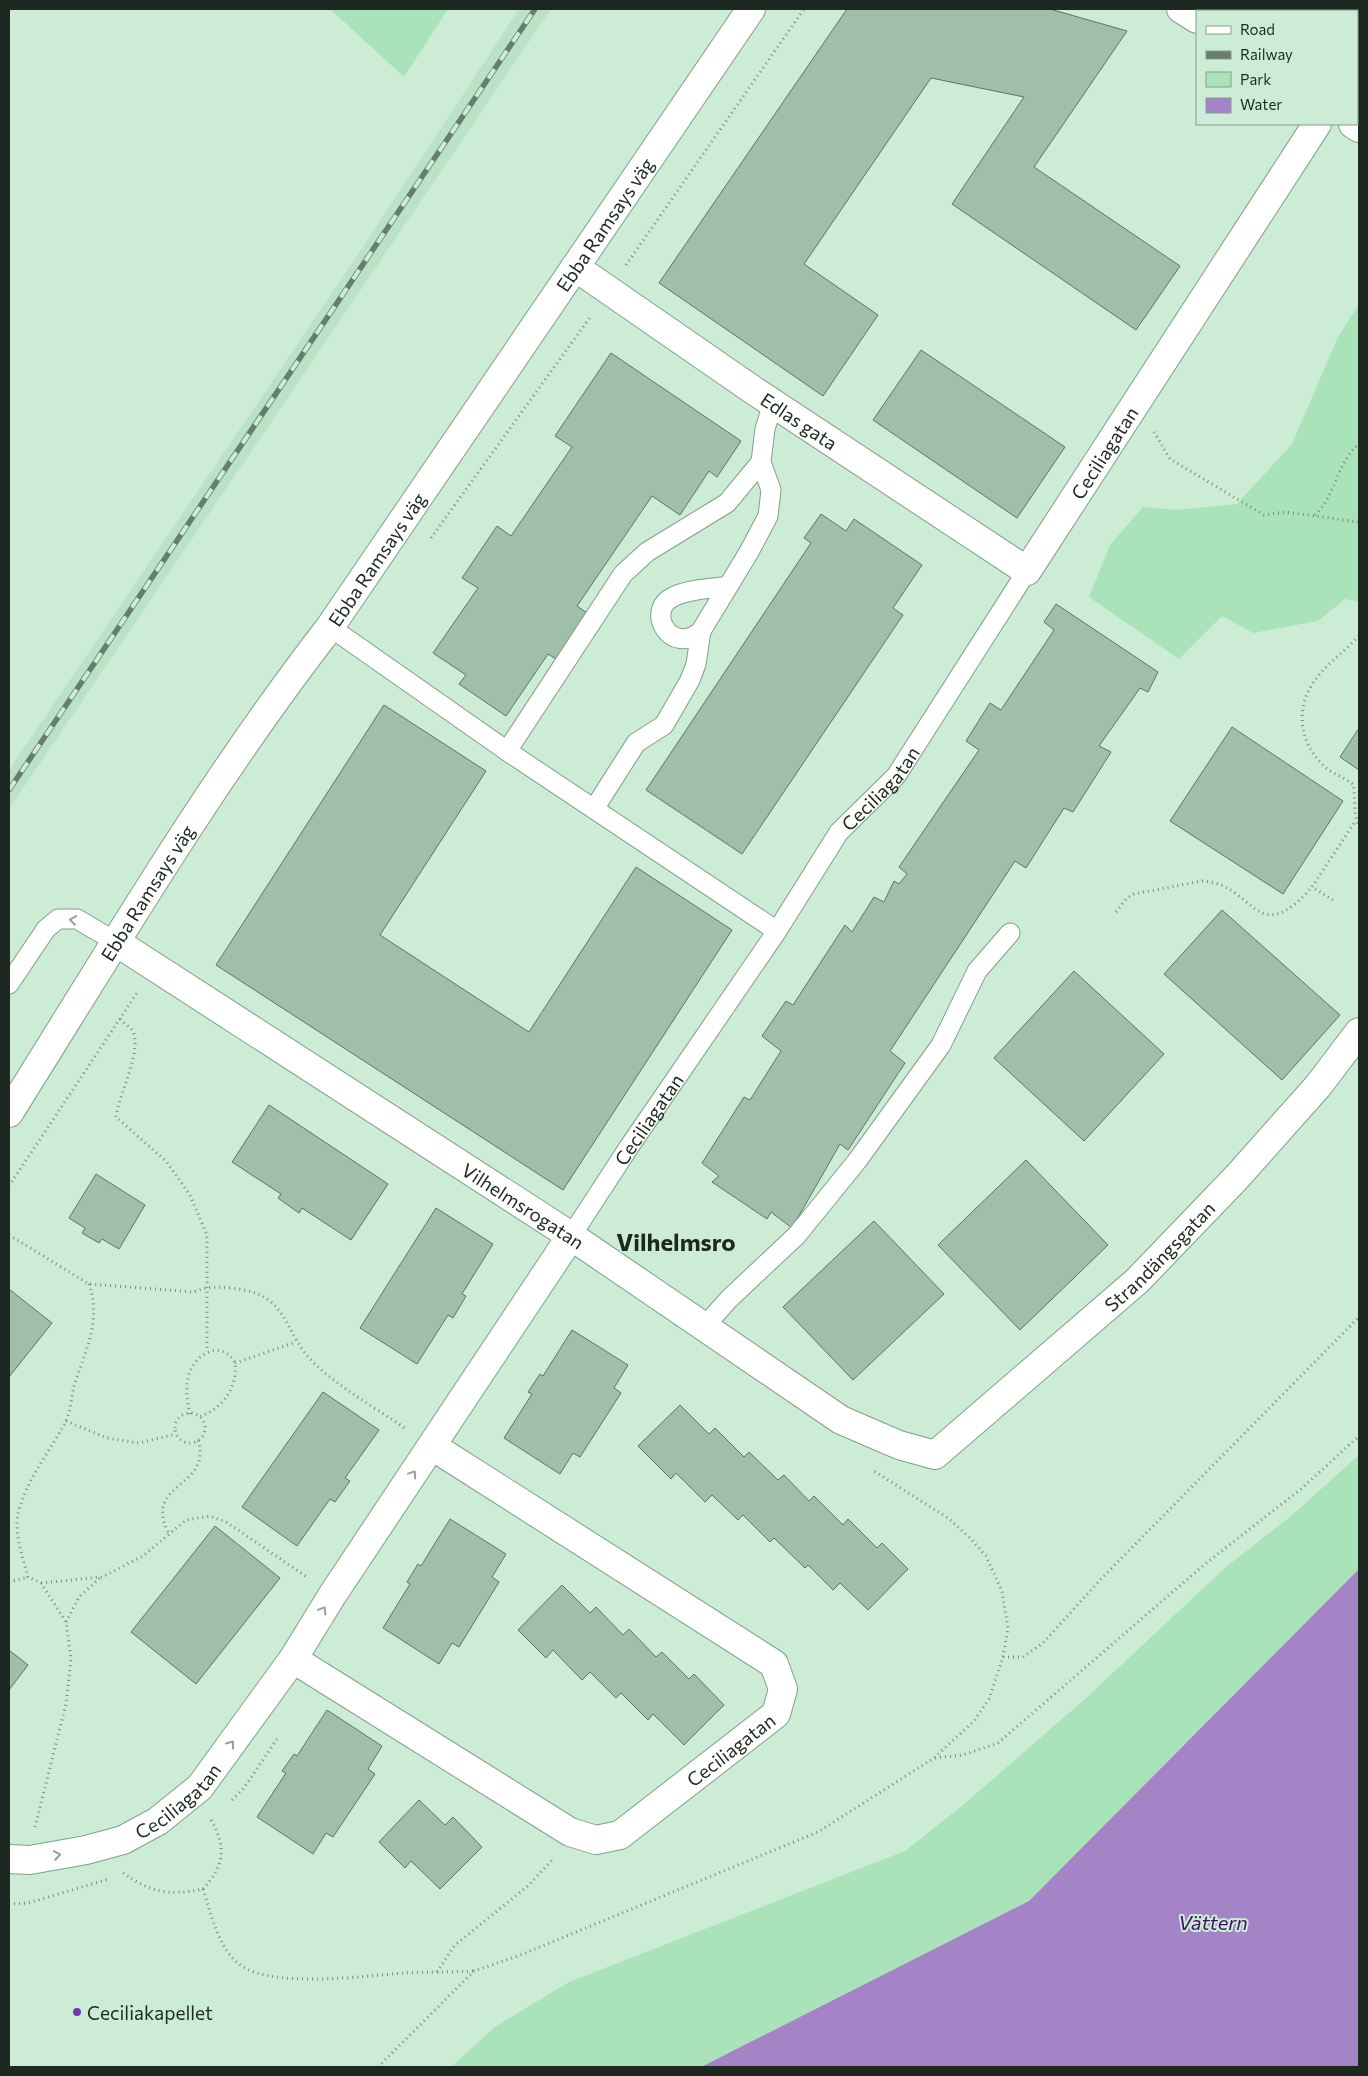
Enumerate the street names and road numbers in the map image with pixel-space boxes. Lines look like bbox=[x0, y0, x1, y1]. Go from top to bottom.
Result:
street label: Ebba Ramsays väg bbox=[551, 153, 658, 296]
street label: Edlas gata bbox=[757, 387, 842, 454]
street label: Ceciliagatan bbox=[1065, 402, 1142, 503]
street label: Ebba Ramsays väg bbox=[323, 488, 430, 630]
street label: Ceciliagatan bbox=[836, 742, 924, 835]
street label: Ebba Ramsays väg bbox=[95, 820, 199, 965]
street label: Ceciliagatan bbox=[609, 1069, 687, 1169]
street label: Vilhelmsrogatan bbox=[458, 1157, 589, 1253]
street label: Strandängsgatan bbox=[1099, 1196, 1219, 1316]
street label: Ceciliagatan bbox=[682, 1708, 779, 1791]
street label: Ceciliagatan bbox=[131, 1759, 225, 1843]

